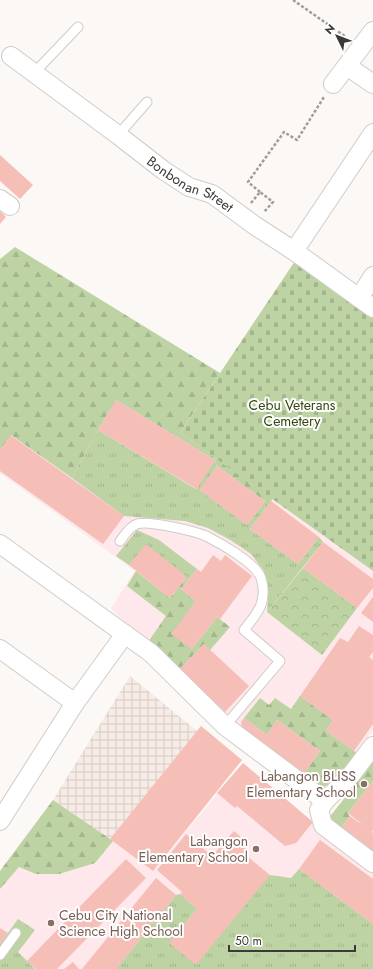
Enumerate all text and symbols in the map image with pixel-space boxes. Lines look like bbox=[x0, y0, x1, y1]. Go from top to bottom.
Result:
north arrow bbox=[317, 16, 357, 56]
text: N bbox=[321, 21, 339, 38]
street label: Bonbonan Street bbox=[143, 151, 238, 217]
park label: Cebu Veterans Cemetery bbox=[249, 395, 336, 431]
place label: Labangon BLISS Elementary School bbox=[246, 766, 356, 802]
marker: Labangon BLISS Elementary School bbox=[359, 779, 369, 789]
place label: Labangon Elementary School bbox=[138, 831, 248, 867]
marker: Labangon Elementary School bbox=[251, 844, 261, 854]
place label: Cebu City National Science High School bbox=[59, 905, 183, 941]
marker: Cebu City National Science High School bbox=[46, 918, 56, 928]
scale bar bbox=[229, 927, 355, 953]
text: 50 m bbox=[235, 932, 262, 950]

